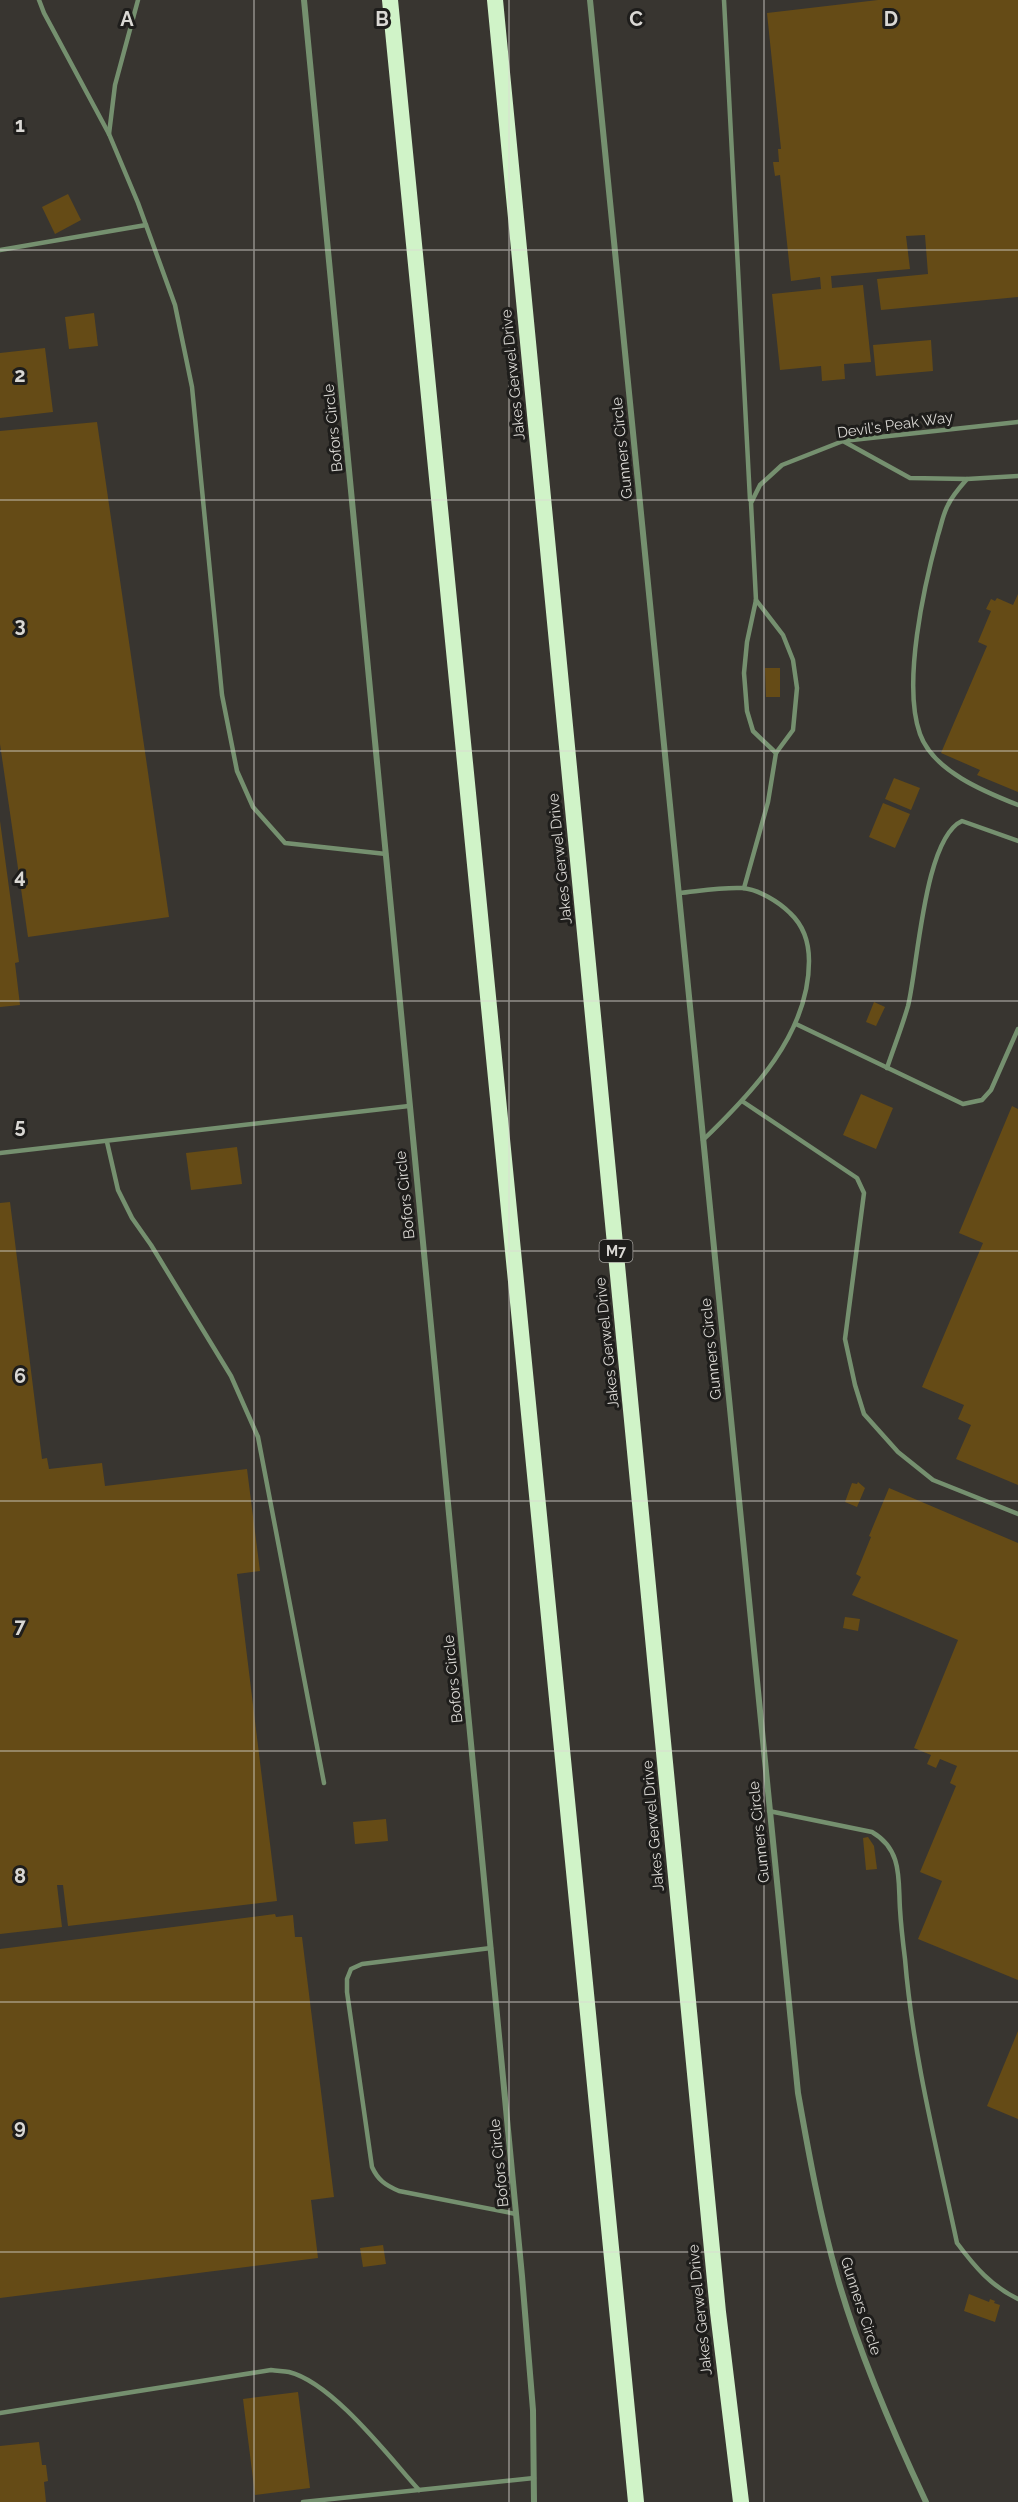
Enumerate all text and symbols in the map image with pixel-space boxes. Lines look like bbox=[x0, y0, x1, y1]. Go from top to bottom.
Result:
text: A bbox=[120, 7, 134, 31]
text: B bbox=[375, 7, 389, 31]
text: C bbox=[629, 7, 643, 31]
text: D bbox=[884, 7, 898, 31]
text: 1 bbox=[15, 113, 25, 137]
street label: Jakes Gerwel Drive bbox=[497, 308, 529, 441]
text: 2 bbox=[14, 363, 26, 387]
street label: Bofors Circle bbox=[319, 383, 347, 473]
street label: Gunners Circle bbox=[608, 396, 636, 500]
street label: Devil's Peak Way bbox=[836, 408, 954, 442]
text: 3 bbox=[14, 613, 26, 637]
street label: Jakes Gerwel Drive bbox=[544, 792, 576, 925]
text: 4 bbox=[14, 864, 26, 888]
text: 5 bbox=[14, 1114, 26, 1138]
street label: Bofors Circle bbox=[391, 1150, 419, 1240]
road number: M7 bbox=[600, 1240, 632, 1262]
street label: Jakes Gerwel Drive bbox=[591, 1276, 623, 1409]
street label: Gunners Circle bbox=[697, 1297, 725, 1401]
text: 6 bbox=[14, 1364, 26, 1388]
text: 7 bbox=[14, 1614, 26, 1638]
street label: Bofors Circle bbox=[439, 1634, 467, 1724]
street label: Jakes Gerwel Drive bbox=[638, 1760, 668, 1892]
street label: Gunners Circle bbox=[745, 1780, 773, 1884]
text: 8 bbox=[14, 1864, 26, 1888]
text: 9 bbox=[14, 2115, 26, 2139]
street label: Bofors Circle bbox=[485, 2118, 513, 2208]
street label: Jakes Gerwel Drive bbox=[684, 2243, 716, 2376]
street label: Gunners Circle bbox=[837, 2255, 885, 2357]

